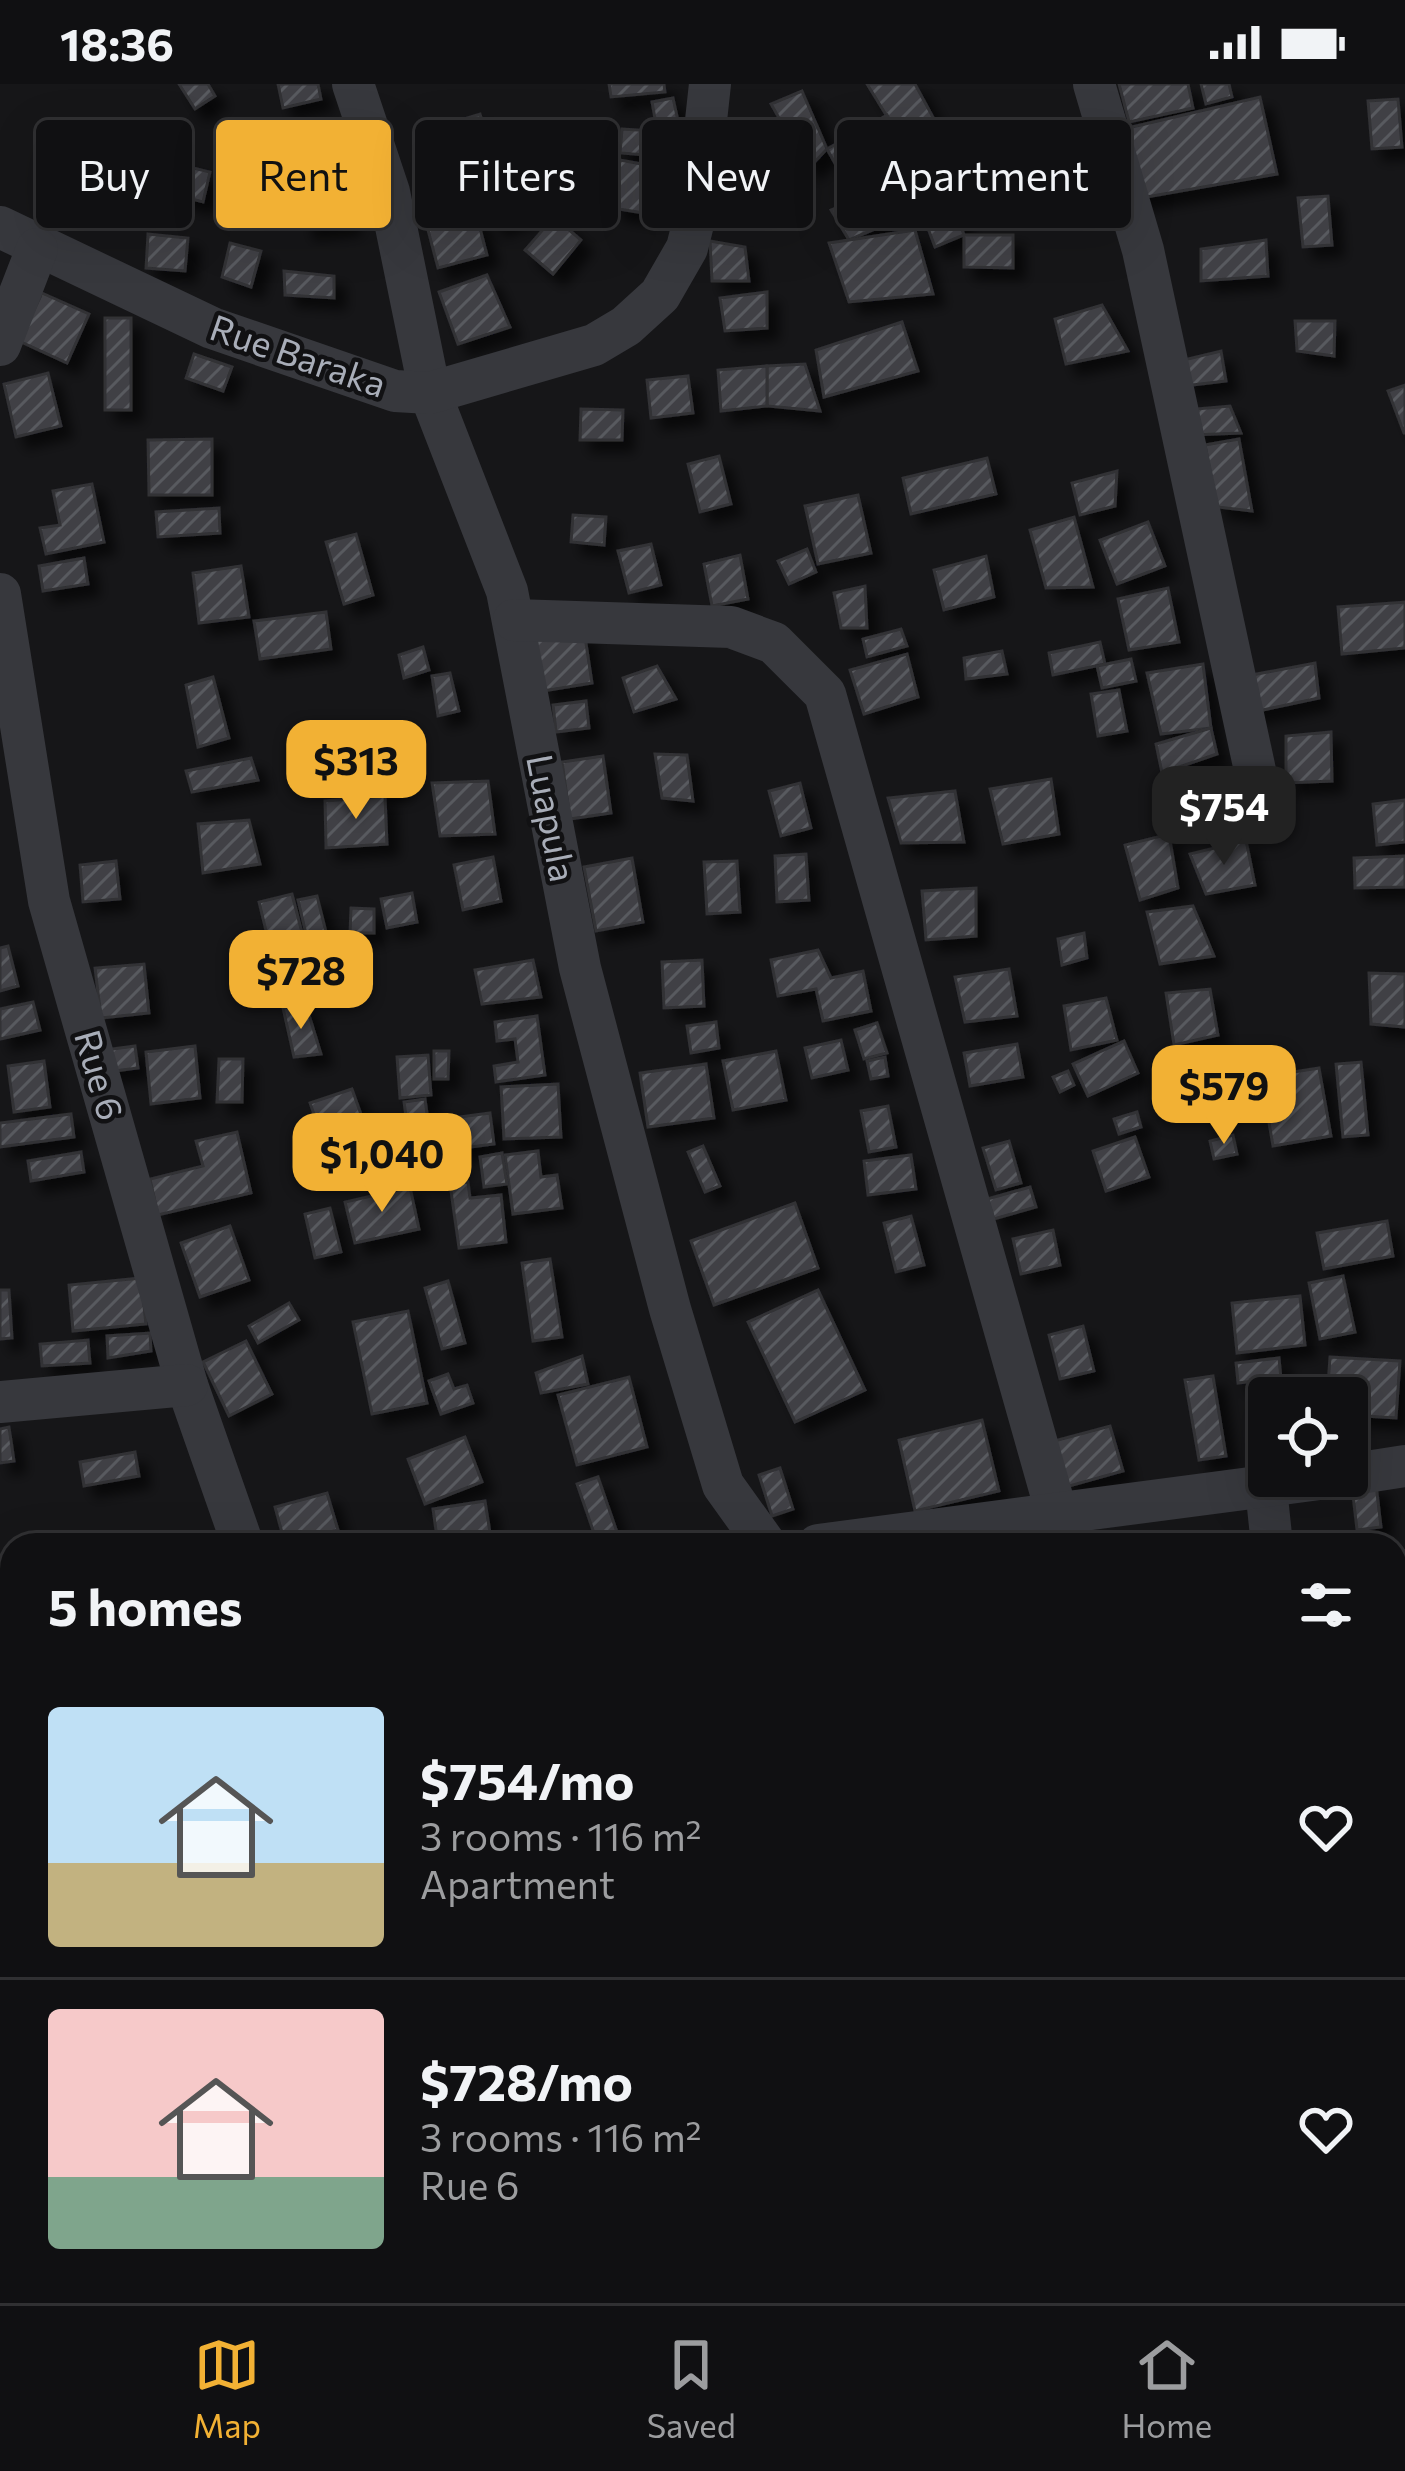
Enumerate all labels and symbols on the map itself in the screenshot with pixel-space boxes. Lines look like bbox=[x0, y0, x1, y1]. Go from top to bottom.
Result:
street label: Rue Baraka bbox=[205, 303, 392, 405]
pin: $313 bbox=[285, 720, 427, 822]
street label: Luapula bbox=[519, 750, 587, 885]
pin: $754 bbox=[1153, 766, 1295, 868]
pin: $728 bbox=[230, 930, 372, 1032]
street label: Rue 6 bbox=[67, 1024, 135, 1125]
pin: $579 bbox=[1153, 1045, 1295, 1147]
pin: $1,040 bbox=[284, 1113, 480, 1215]

